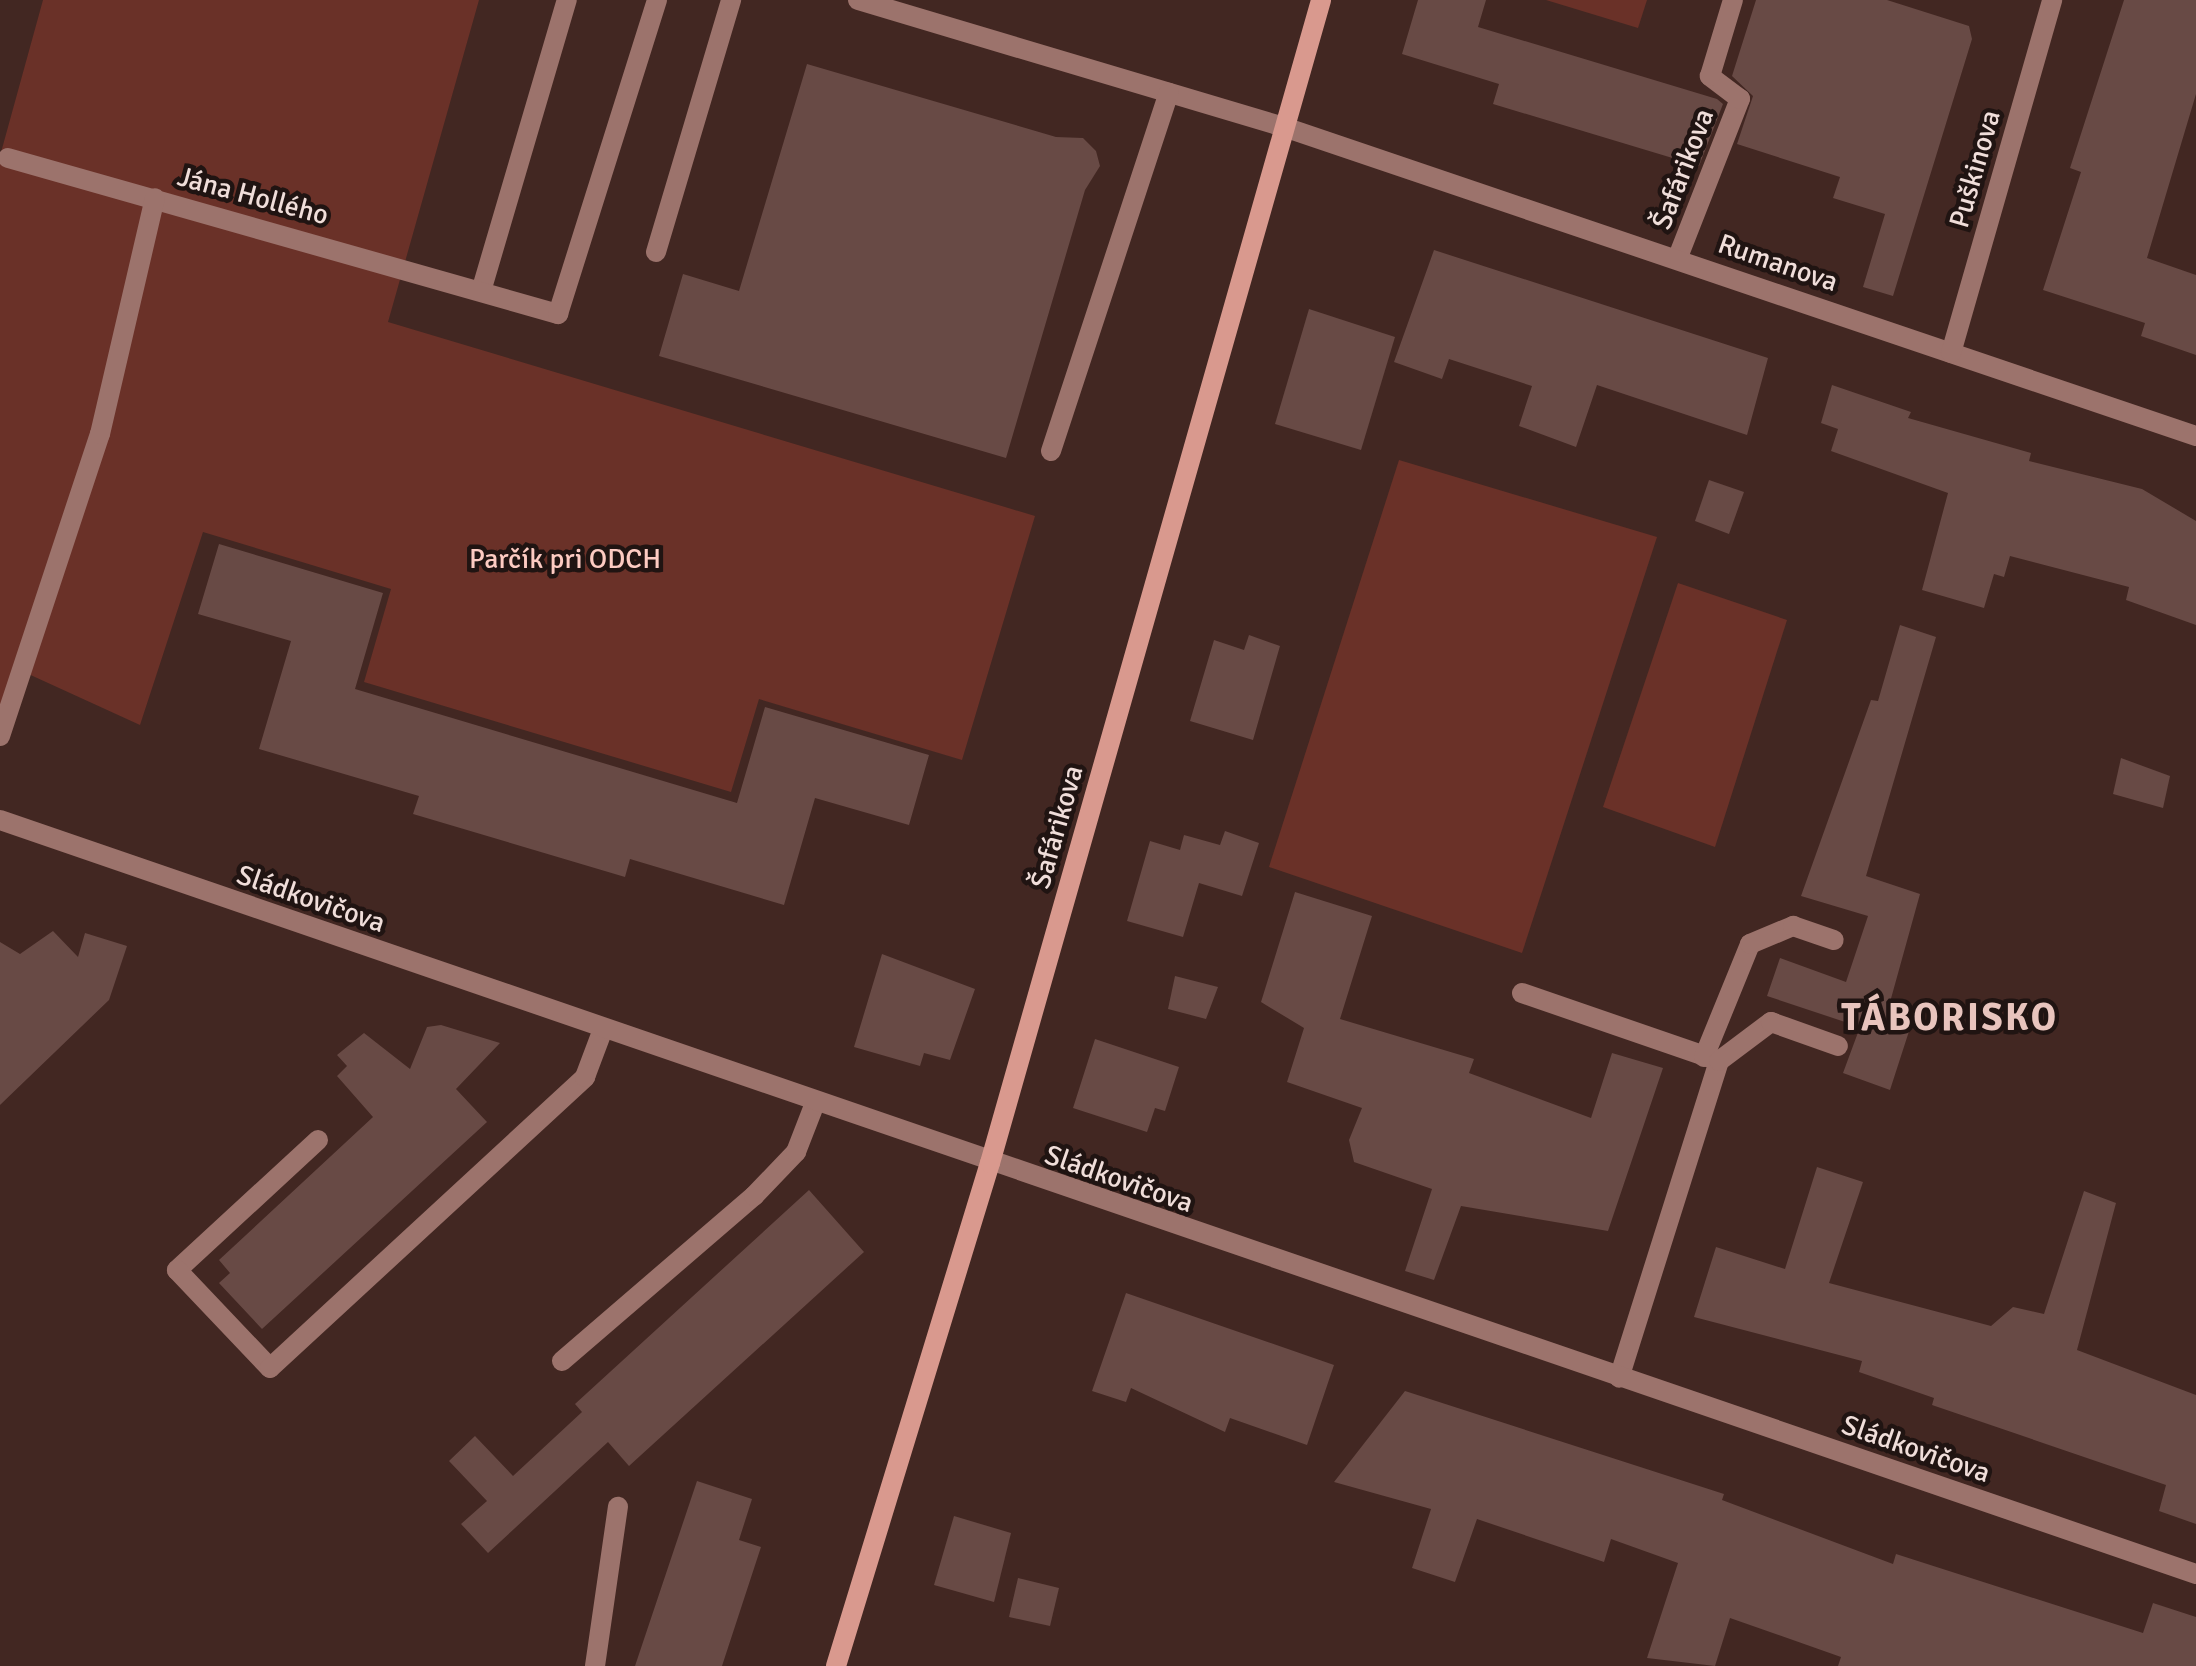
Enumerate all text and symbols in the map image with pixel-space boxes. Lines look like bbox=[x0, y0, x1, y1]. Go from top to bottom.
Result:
street label: Šafárikova bbox=[1645, 104, 1721, 234]
street label: Puškinova bbox=[1942, 106, 2008, 232]
street label: Jána Hollého bbox=[174, 160, 332, 232]
street label: Rumanova bbox=[1714, 227, 1842, 299]
park label: Parčík pri ODCH bbox=[469, 542, 661, 576]
street label: Šafárikova bbox=[1023, 762, 1091, 892]
street label: Sládkovičova bbox=[232, 858, 390, 940]
district label: TÁBORISKO bbox=[1841, 995, 2059, 1041]
street label: Sládkovičova bbox=[1040, 1138, 1198, 1220]
street label: Sládkovičova bbox=[1837, 1408, 1995, 1490]

